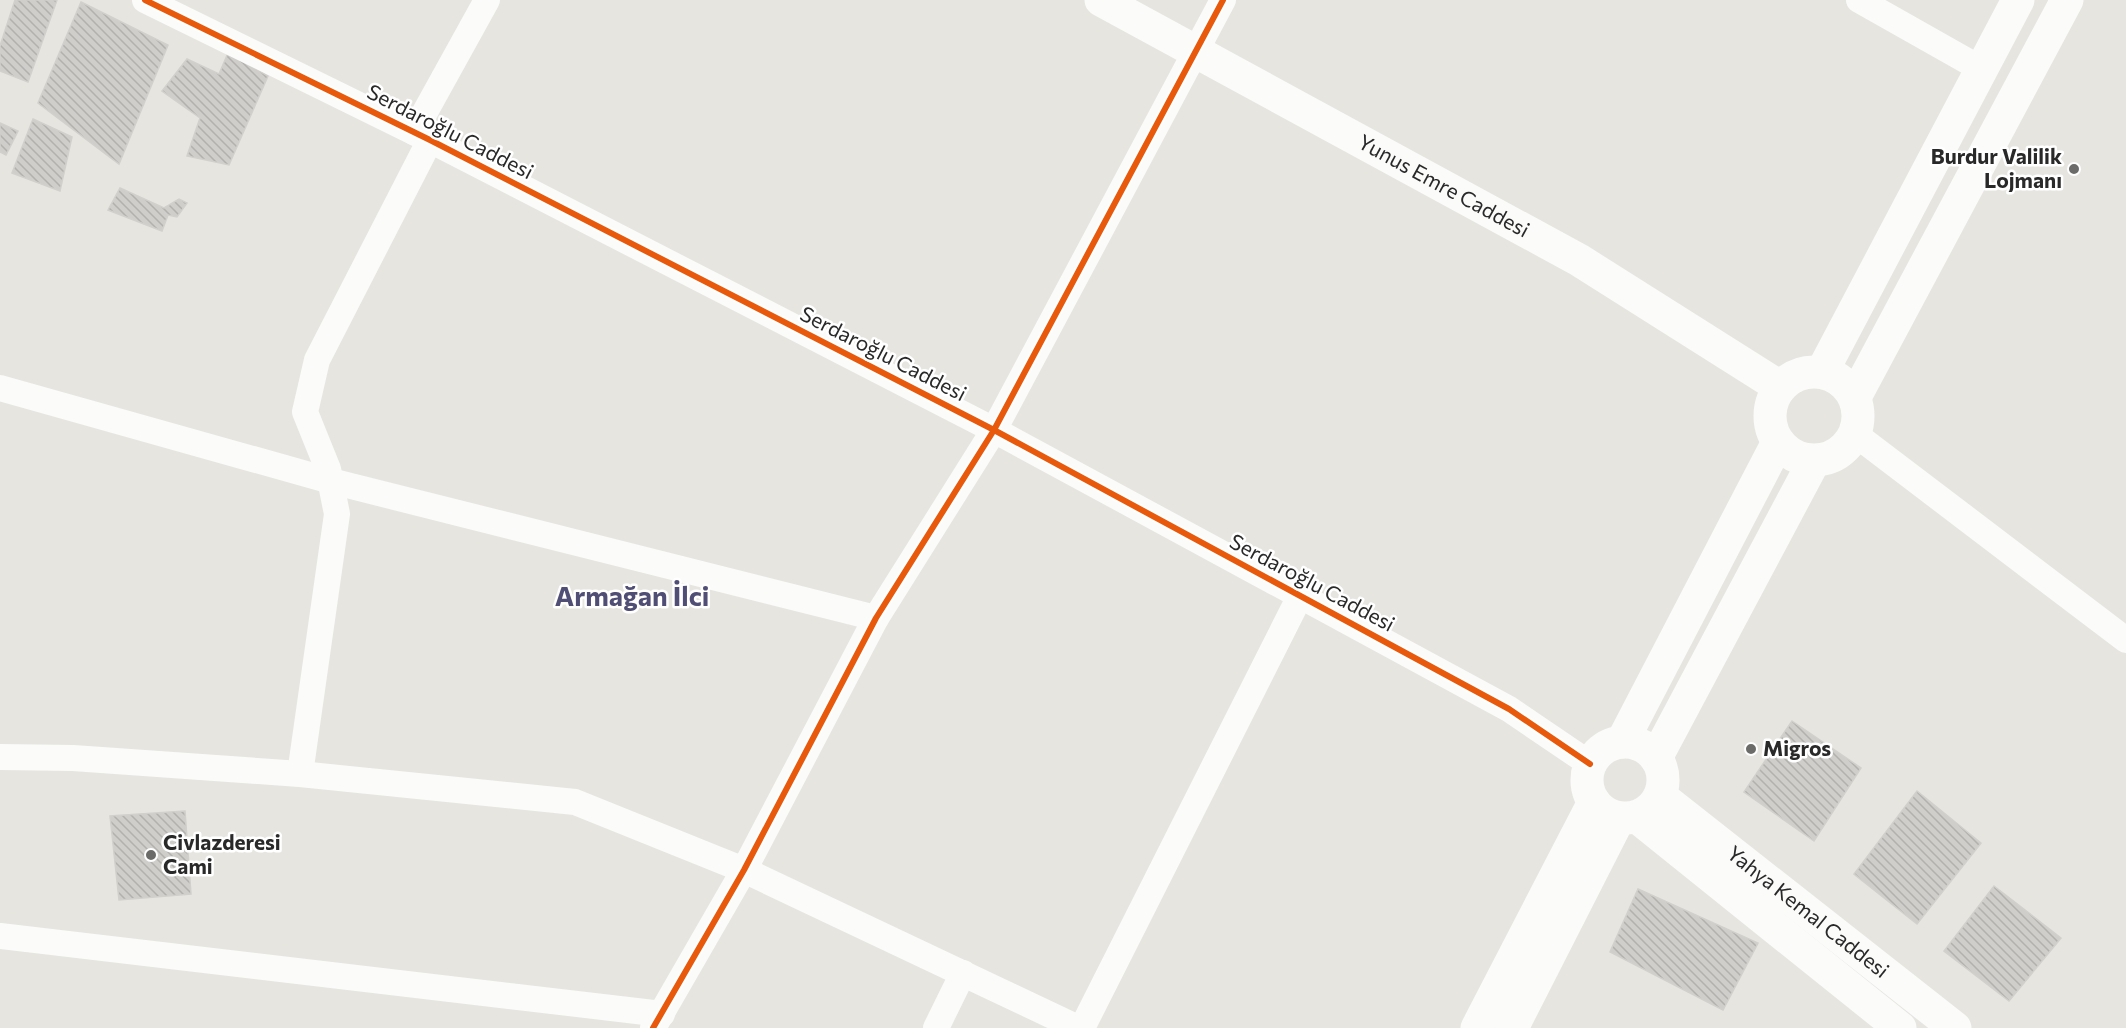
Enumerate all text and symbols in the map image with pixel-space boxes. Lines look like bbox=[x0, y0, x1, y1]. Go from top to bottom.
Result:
street label: Serdaroğlu Caddesi bbox=[363, 78, 538, 183]
street label: Yunus Emre Caddesi bbox=[1354, 128, 1534, 242]
place label: Burdur Valilik Lojmanı bbox=[1931, 143, 2062, 192]
marker: Burdur Valilik Lojmanı bbox=[2067, 162, 2081, 176]
street label: Serdaroğlu Caddesi bbox=[796, 300, 971, 405]
street label: Serdaroğlu Caddesi bbox=[1226, 528, 1399, 636]
district label: Armağan İlci bbox=[555, 579, 709, 612]
place label: Migros bbox=[1763, 735, 1831, 760]
marker: Migros bbox=[1744, 742, 1758, 756]
place label: Civlazderesi Cami bbox=[163, 829, 281, 878]
street label: Yahya Kemal Caddesi bbox=[1723, 840, 1895, 982]
marker: Civlazderesi Cami bbox=[144, 848, 158, 862]

